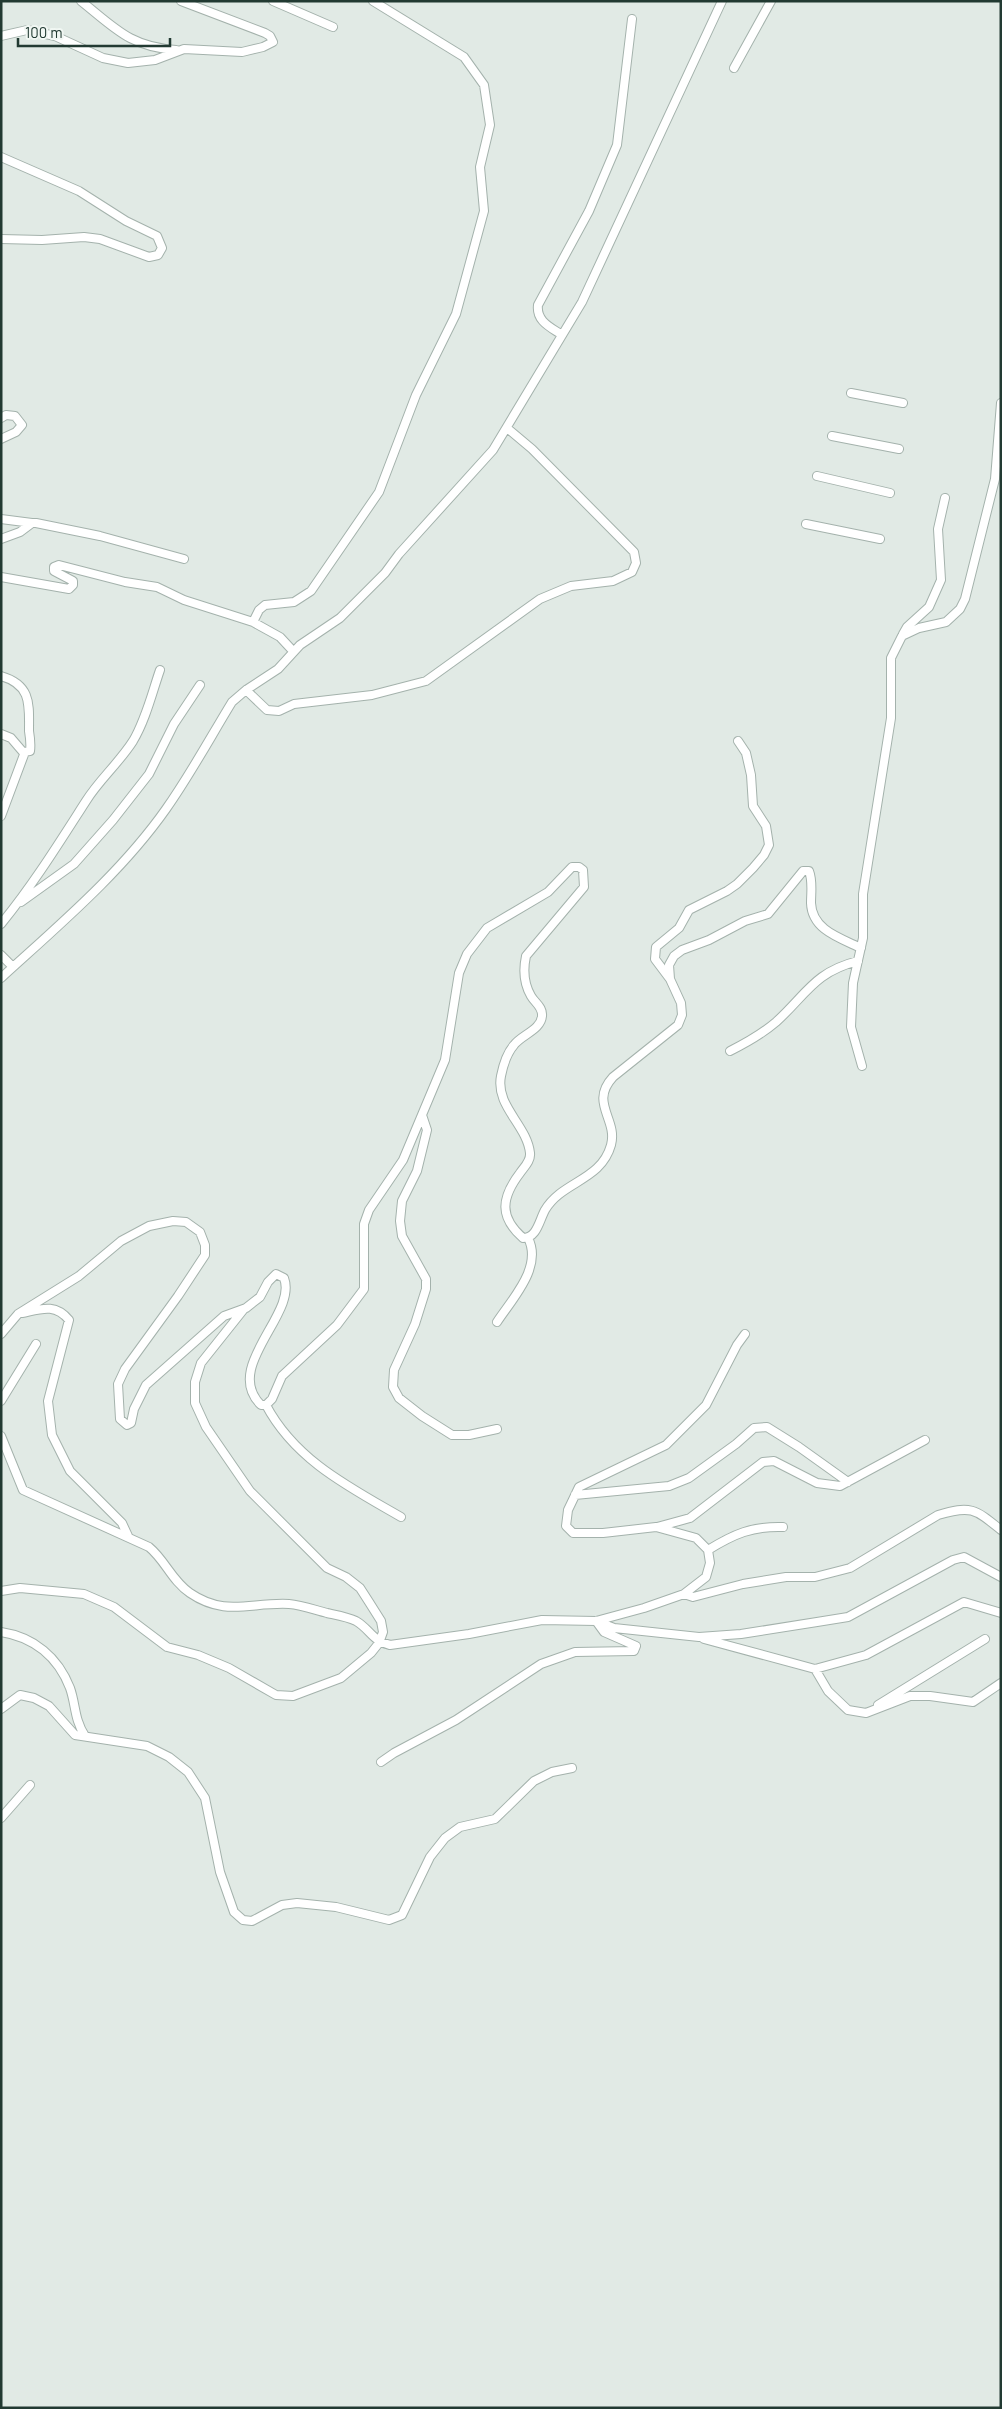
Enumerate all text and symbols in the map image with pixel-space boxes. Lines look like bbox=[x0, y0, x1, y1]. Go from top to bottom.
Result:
scale bar bbox=[18, 15, 170, 47]
text: 100 m bbox=[25, 23, 63, 41]

